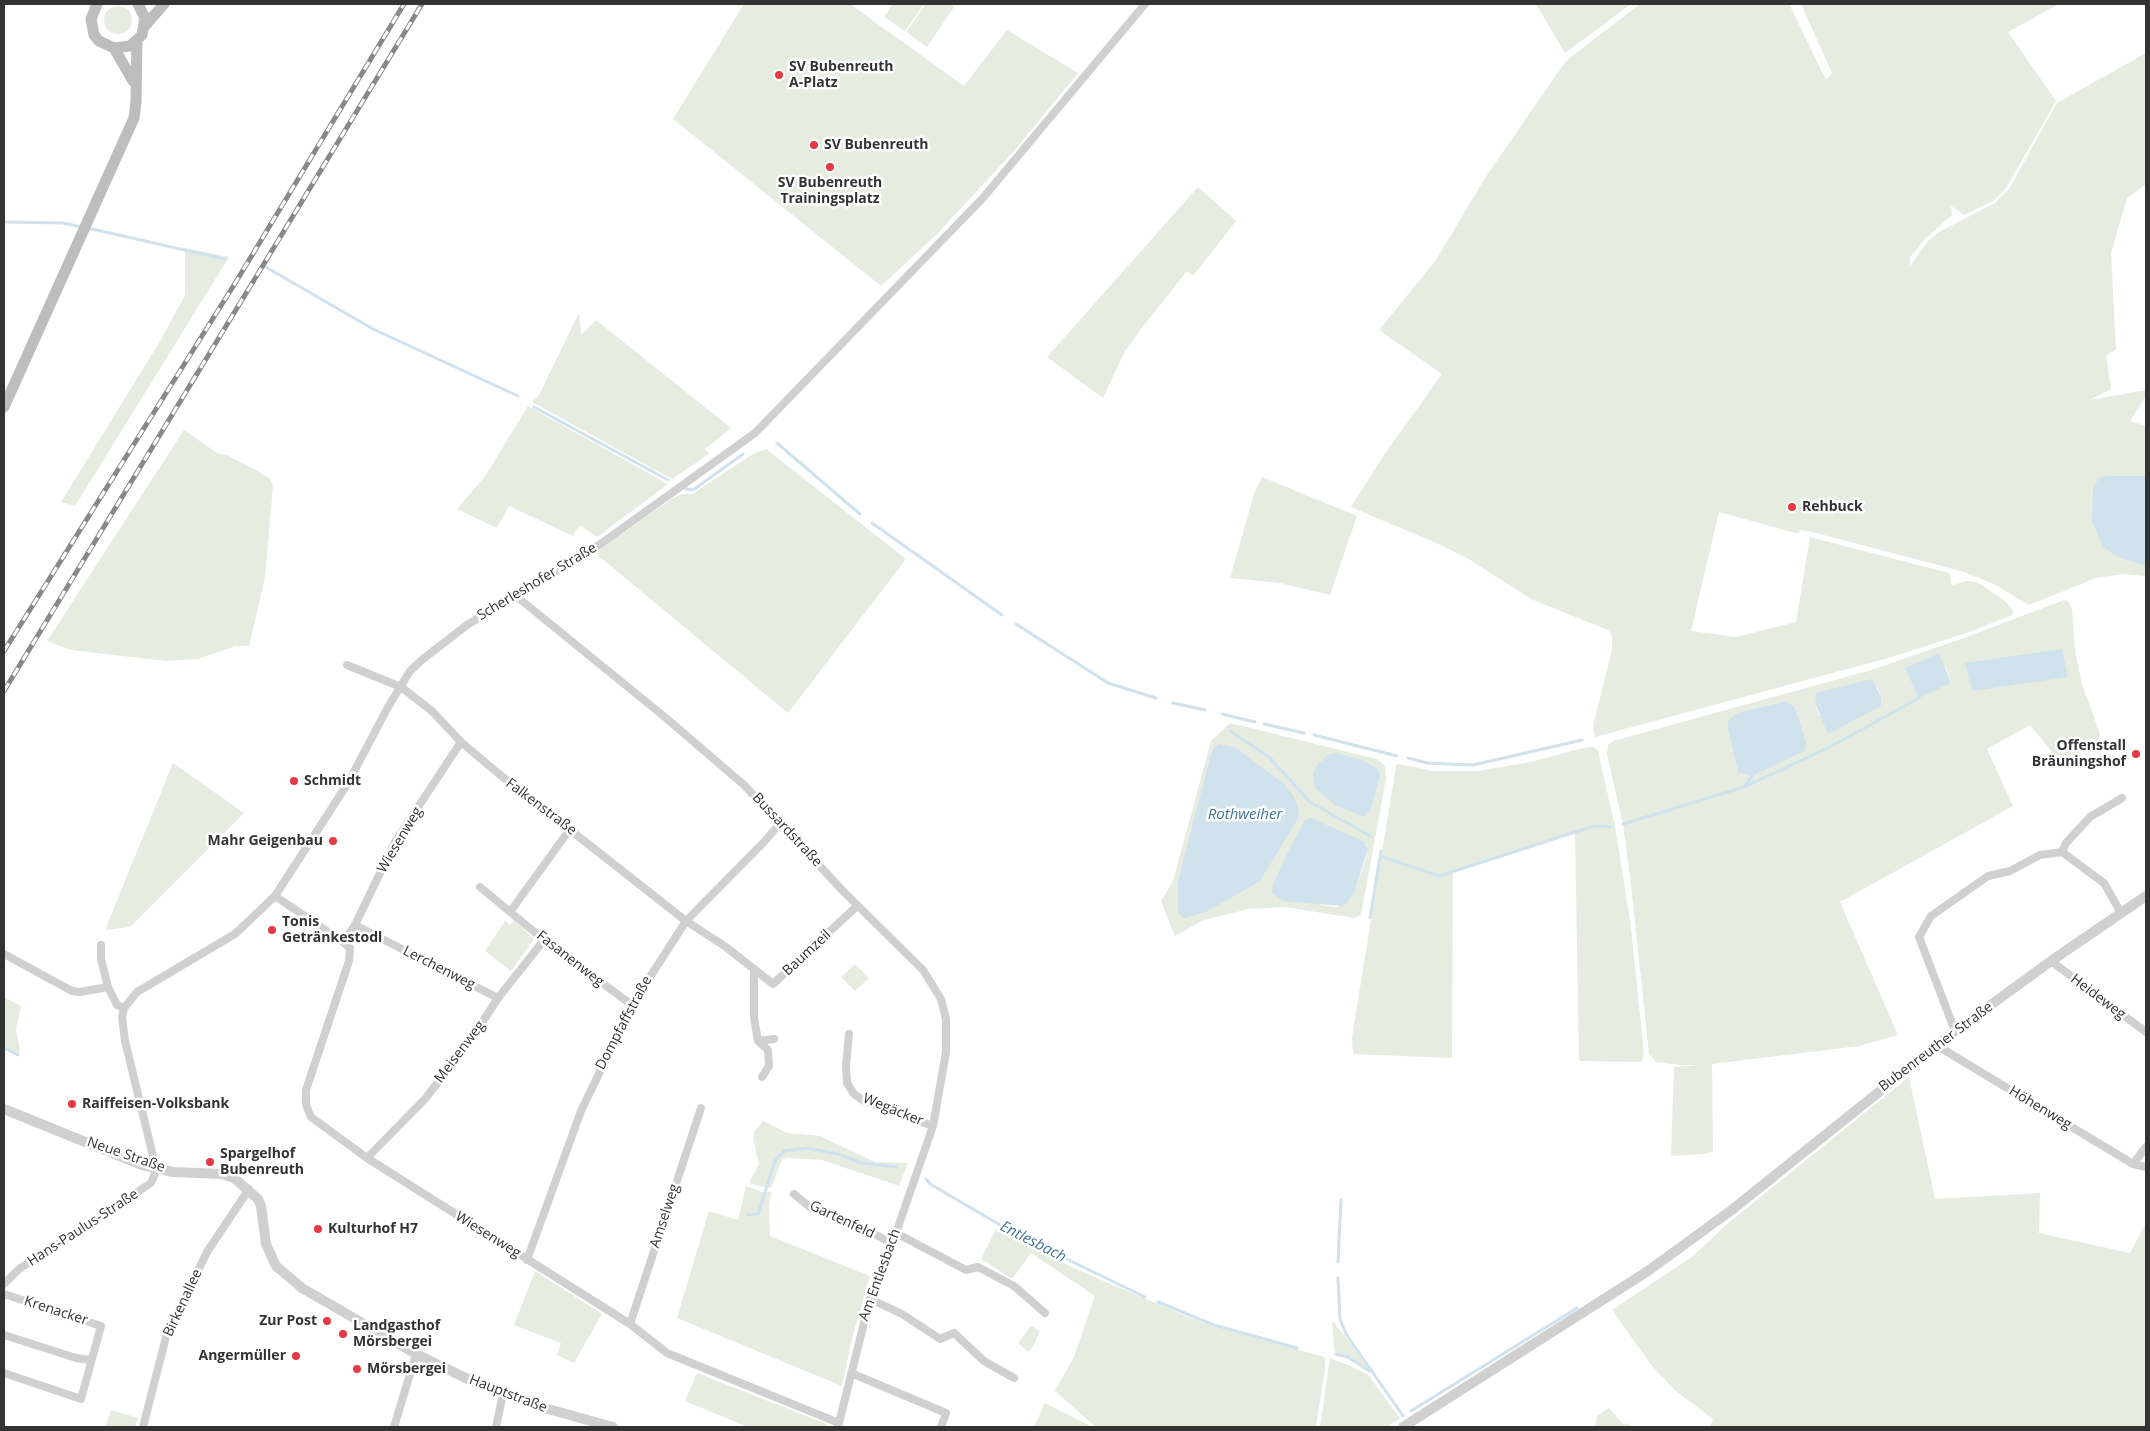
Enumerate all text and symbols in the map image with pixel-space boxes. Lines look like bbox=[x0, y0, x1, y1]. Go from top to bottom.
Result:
place label: SV Bubenreuth A-Platz bbox=[789, 59, 893, 92]
marker: SV Bubenreuth A-Platz bbox=[773, 69, 785, 81]
place label: SV Bubenreuth bbox=[824, 137, 928, 153]
marker: SV Bubenreuth bbox=[808, 139, 820, 151]
marker: SV Bubenreuth Trainingsplatz bbox=[824, 161, 836, 173]
place label: SV Bubenreuth Trainingsplatz bbox=[778, 175, 882, 208]
place label: Rehbuck bbox=[1802, 499, 1863, 515]
marker: Rehbuck bbox=[1786, 501, 1798, 513]
street label: Scherleshofer Straße bbox=[474, 540, 600, 624]
place label: Offenstall Bräuningshof bbox=[2032, 738, 2126, 770]
marker: Offenstall Bräuningshof bbox=[2130, 748, 2142, 760]
place label: Schmidt bbox=[304, 773, 361, 789]
marker: Schmidt bbox=[288, 775, 300, 787]
street label: Falkenstraße bbox=[502, 775, 580, 839]
street label: Bussardstraße bbox=[749, 790, 825, 870]
street label: Wiesenweg bbox=[374, 804, 426, 876]
water label: Rothweiher bbox=[1208, 806, 1282, 824]
place label: Mahr Geigenbau bbox=[208, 833, 323, 849]
marker: Mahr Geigenbau bbox=[327, 835, 339, 847]
place label: Tonis Getränkestodl bbox=[282, 914, 382, 946]
marker: Tonis Getränkestodl bbox=[266, 924, 278, 936]
street label: Baumzeil bbox=[779, 926, 835, 980]
street label: Fasanenweg bbox=[533, 928, 607, 990]
street label: Lerchenweg bbox=[400, 943, 478, 993]
street label: Heideweg bbox=[2067, 971, 2129, 1023]
street label: Dompfaffstraße bbox=[592, 973, 656, 1073]
street label: Bubenreuther Straße bbox=[1876, 999, 1996, 1095]
street label: Meisenweg bbox=[431, 1018, 489, 1086]
street label: Höhenweg bbox=[2006, 1083, 2074, 1133]
street label: Wegäcker bbox=[860, 1090, 926, 1130]
place label: Raiffeisen-Volksbank bbox=[82, 1096, 229, 1112]
marker: Raiffeisen-Volksbank bbox=[66, 1098, 78, 1110]
street label: Neue Straße bbox=[85, 1134, 167, 1176]
place label: Spargelhof Bubenreuth bbox=[220, 1146, 304, 1178]
marker: Spargelhof Bubenreuth bbox=[204, 1156, 216, 1168]
street label: Amselweg bbox=[647, 1182, 683, 1250]
street label: Hans-Paulus-Straße bbox=[24, 1186, 142, 1270]
street label: Gartenfeld bbox=[807, 1198, 877, 1242]
street label: Wiesenweg bbox=[452, 1208, 524, 1262]
water label: Entlesbach bbox=[997, 1218, 1069, 1266]
place label: Kulturhof H7 bbox=[328, 1221, 418, 1237]
marker: Kulturhof H7 bbox=[312, 1223, 324, 1235]
street label: Am Entlesbach bbox=[856, 1227, 904, 1323]
street label: Birkenallee bbox=[160, 1267, 206, 1339]
street label: Krenacker bbox=[22, 1293, 90, 1329]
place label: Zur Post bbox=[259, 1313, 317, 1329]
marker: Zur Post bbox=[321, 1315, 333, 1327]
place label: Landgasthof Mörsbergei bbox=[353, 1318, 440, 1350]
marker: Landgasthof Mörsbergei bbox=[337, 1328, 349, 1340]
place label: Angermüller bbox=[198, 1348, 286, 1364]
marker: Angermüller bbox=[290, 1350, 302, 1362]
place label: Mörsbergei bbox=[367, 1361, 446, 1377]
marker: Mörsbergei bbox=[351, 1363, 363, 1375]
street label: Hauptstraße bbox=[467, 1371, 549, 1417]

